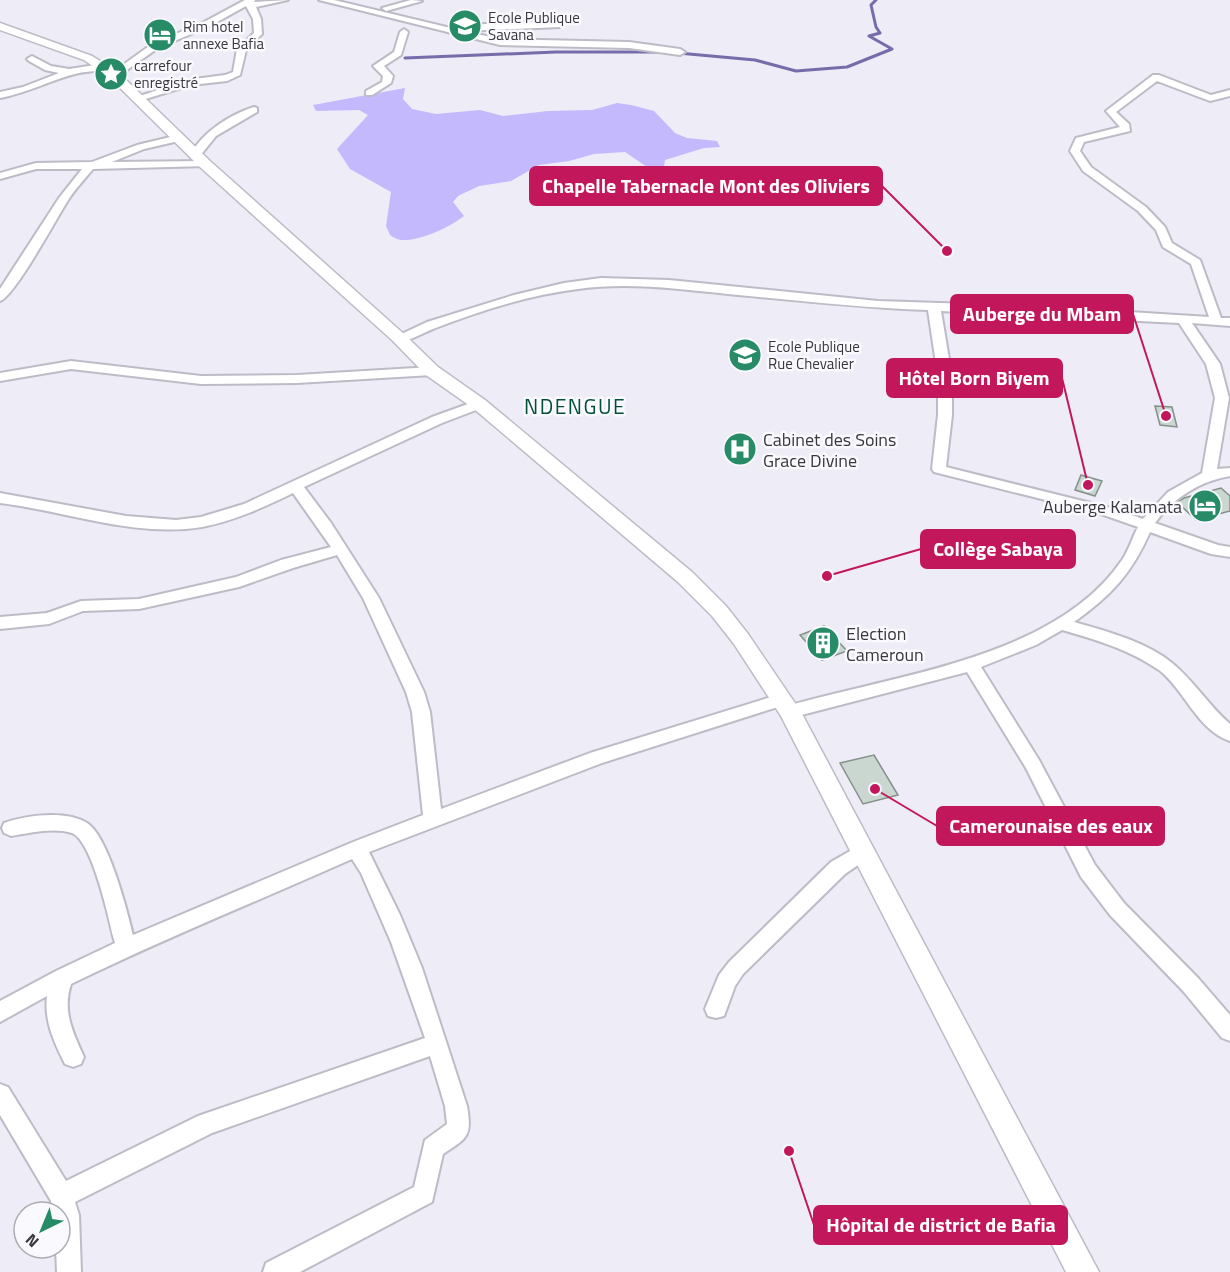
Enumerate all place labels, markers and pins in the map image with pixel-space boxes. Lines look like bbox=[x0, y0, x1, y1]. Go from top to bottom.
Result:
place label: Ecole Publique Savana bbox=[488, 6, 580, 46]
school or university icon: Ecole Publique Savana bbox=[447, 8, 483, 44]
place label: Rim hotel annexe Bafia bbox=[183, 15, 265, 55]
hotel icon: Rim hotel annexe Bafia bbox=[142, 17, 178, 53]
place label: carrefour enregistré bbox=[134, 54, 198, 94]
place icon: carrefour enregistré bbox=[93, 56, 129, 92]
callout: Chapelle Tabernacle Mont des Oliviers bbox=[530, 167, 882, 205]
callout: Auberge du Mbam bbox=[951, 295, 1133, 333]
place label: Ecole Publique Rue Chevalier bbox=[768, 335, 860, 375]
school or university icon: Ecole Publique Rue Chevalier bbox=[727, 337, 763, 373]
callout: Hôtel Born Biyem bbox=[887, 359, 1062, 397]
place label: Cabinet des Soins Grace Divine bbox=[763, 426, 896, 474]
hospital icon: Cabinet des Soins Grace Divine bbox=[722, 431, 758, 467]
hotel icon: Auberge Kalamata bbox=[1187, 488, 1223, 524]
place label: Auberge Kalamata bbox=[1043, 493, 1182, 520]
callout: Collège Sabaya bbox=[921, 530, 1075, 568]
place label: Election Cameroun bbox=[846, 620, 924, 668]
building icon: Election Cameroun bbox=[805, 625, 841, 661]
callout: Camerounaise des eaux bbox=[937, 807, 1164, 845]
callout: Hôpital de district de Bafia bbox=[814, 1206, 1067, 1244]

